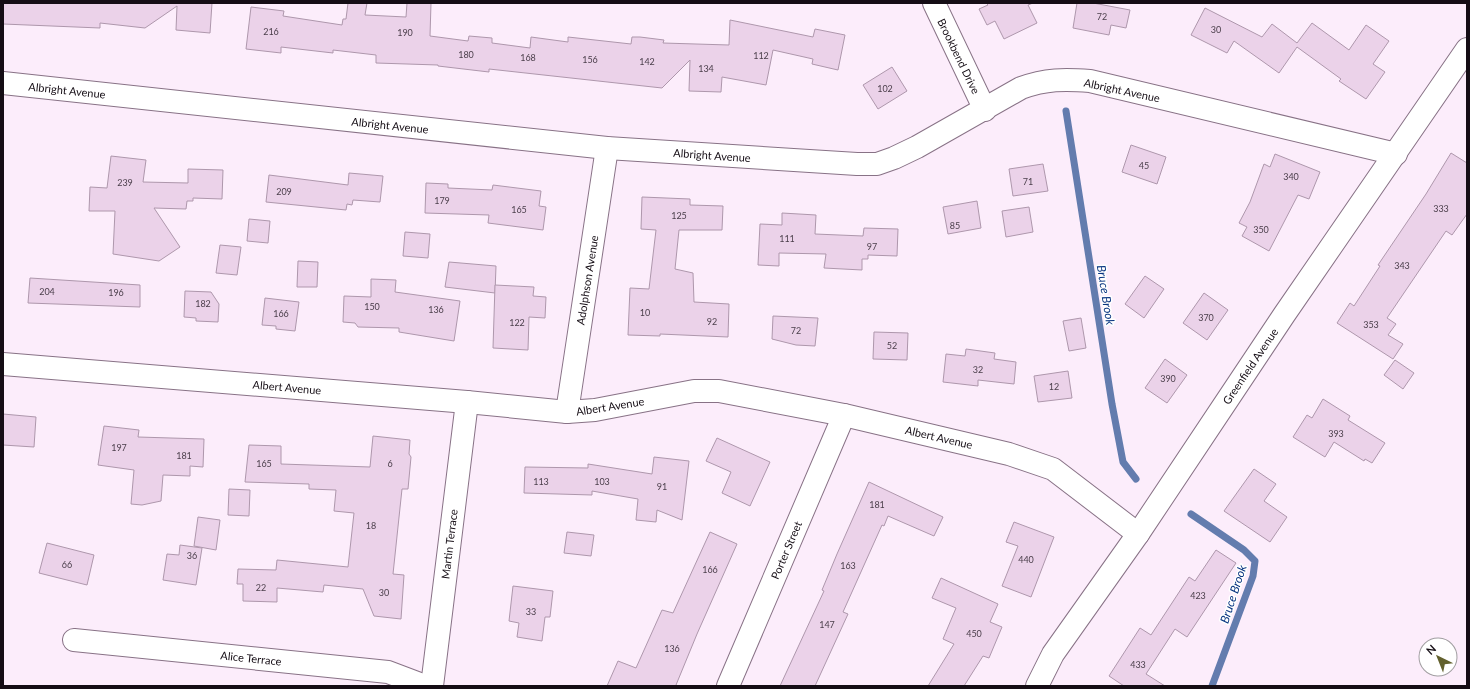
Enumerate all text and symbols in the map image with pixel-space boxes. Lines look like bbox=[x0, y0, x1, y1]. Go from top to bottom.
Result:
house number: 72 bbox=[1097, 11, 1107, 22]
street label: Brookbend Drive bbox=[935, 16, 983, 96]
house number: 30 bbox=[1211, 24, 1221, 35]
house number: 216 bbox=[263, 26, 279, 37]
house number: 190 bbox=[397, 27, 413, 38]
house number: 180 bbox=[458, 49, 474, 60]
house number: 112 bbox=[753, 50, 769, 61]
house number: 168 bbox=[520, 52, 536, 63]
house number: 156 bbox=[582, 54, 598, 65]
house number: 142 bbox=[639, 56, 655, 67]
house number: 134 bbox=[698, 63, 714, 74]
street label: Albright Avenue bbox=[1083, 76, 1161, 104]
street label: Albright Avenue bbox=[28, 79, 106, 101]
house number: 102 bbox=[877, 83, 893, 94]
street label: Albright Avenue bbox=[351, 114, 429, 136]
street label: Albright Avenue bbox=[673, 146, 751, 164]
house number: 45 bbox=[1139, 160, 1149, 171]
house number: 340 bbox=[1283, 171, 1299, 182]
house number: 71 bbox=[1023, 176, 1033, 187]
house number: 239 bbox=[117, 177, 133, 188]
house number: 209 bbox=[276, 186, 292, 197]
house number: 179 bbox=[434, 195, 450, 206]
house number: 333 bbox=[1433, 203, 1449, 214]
house number: 165 bbox=[511, 204, 527, 215]
house number: 125 bbox=[671, 210, 687, 221]
house number: 85 bbox=[950, 220, 960, 231]
house number: 350 bbox=[1253, 224, 1269, 235]
house number: 111 bbox=[779, 233, 795, 244]
street label: Adolphson Avenue bbox=[573, 234, 601, 326]
house number: 97 bbox=[867, 241, 877, 252]
house number: 343 bbox=[1394, 260, 1410, 271]
water label: Bruce Brook bbox=[1094, 264, 1118, 326]
house number: 204 bbox=[39, 286, 55, 297]
house number: 196 bbox=[108, 287, 124, 298]
house number: 182 bbox=[195, 298, 211, 309]
house number: 150 bbox=[364, 301, 380, 312]
house number: 136 bbox=[428, 304, 444, 315]
house number: 10 bbox=[640, 307, 650, 318]
house number: 166 bbox=[273, 308, 289, 319]
house number: 370 bbox=[1198, 312, 1214, 323]
house number: 92 bbox=[707, 316, 717, 327]
house number: 122 bbox=[509, 317, 525, 328]
house number: 353 bbox=[1363, 319, 1379, 330]
house number: 72 bbox=[791, 325, 801, 336]
street label: Greenfield Avenue bbox=[1220, 325, 1280, 407]
house number: 52 bbox=[887, 340, 897, 351]
house number: 32 bbox=[973, 364, 983, 375]
house number: 390 bbox=[1160, 373, 1176, 384]
street label: Albert Avenue bbox=[252, 378, 322, 396]
house number: 12 bbox=[1049, 381, 1059, 392]
street label: Albert Avenue bbox=[575, 394, 645, 418]
street label: Albert Avenue bbox=[904, 423, 974, 451]
house number: 393 bbox=[1328, 428, 1344, 439]
house number: 197 bbox=[111, 442, 127, 453]
house number: 181 bbox=[176, 450, 192, 461]
house number: 165 bbox=[256, 458, 272, 469]
house number: 6 bbox=[387, 458, 393, 469]
house number: 113 bbox=[533, 476, 549, 487]
house number: 103 bbox=[594, 476, 610, 487]
house number: 91 bbox=[657, 481, 667, 492]
house number: 181 bbox=[869, 499, 885, 510]
street label: Martin Terrace bbox=[438, 508, 460, 580]
street label: Porter Street bbox=[768, 519, 804, 581]
house number: 18 bbox=[366, 520, 376, 531]
house number: 36 bbox=[187, 550, 197, 561]
house number: 440 bbox=[1018, 554, 1034, 565]
house number: 66 bbox=[62, 559, 72, 570]
house number: 163 bbox=[840, 560, 856, 571]
water label: Bruce Brook bbox=[1217, 563, 1250, 625]
house number: 166 bbox=[702, 564, 718, 575]
house number: 22 bbox=[256, 582, 266, 593]
house number: 30 bbox=[379, 587, 389, 598]
house number: 423 bbox=[1190, 590, 1206, 601]
house number: 33 bbox=[526, 606, 536, 617]
house number: 147 bbox=[819, 619, 835, 630]
house number: 450 bbox=[966, 628, 982, 639]
north arrow bbox=[1418, 637, 1458, 677]
text: N bbox=[1423, 642, 1438, 657]
house number: 136 bbox=[664, 643, 680, 654]
street label: Alice Terrace bbox=[220, 648, 282, 668]
house number: 433 bbox=[1130, 659, 1146, 670]

